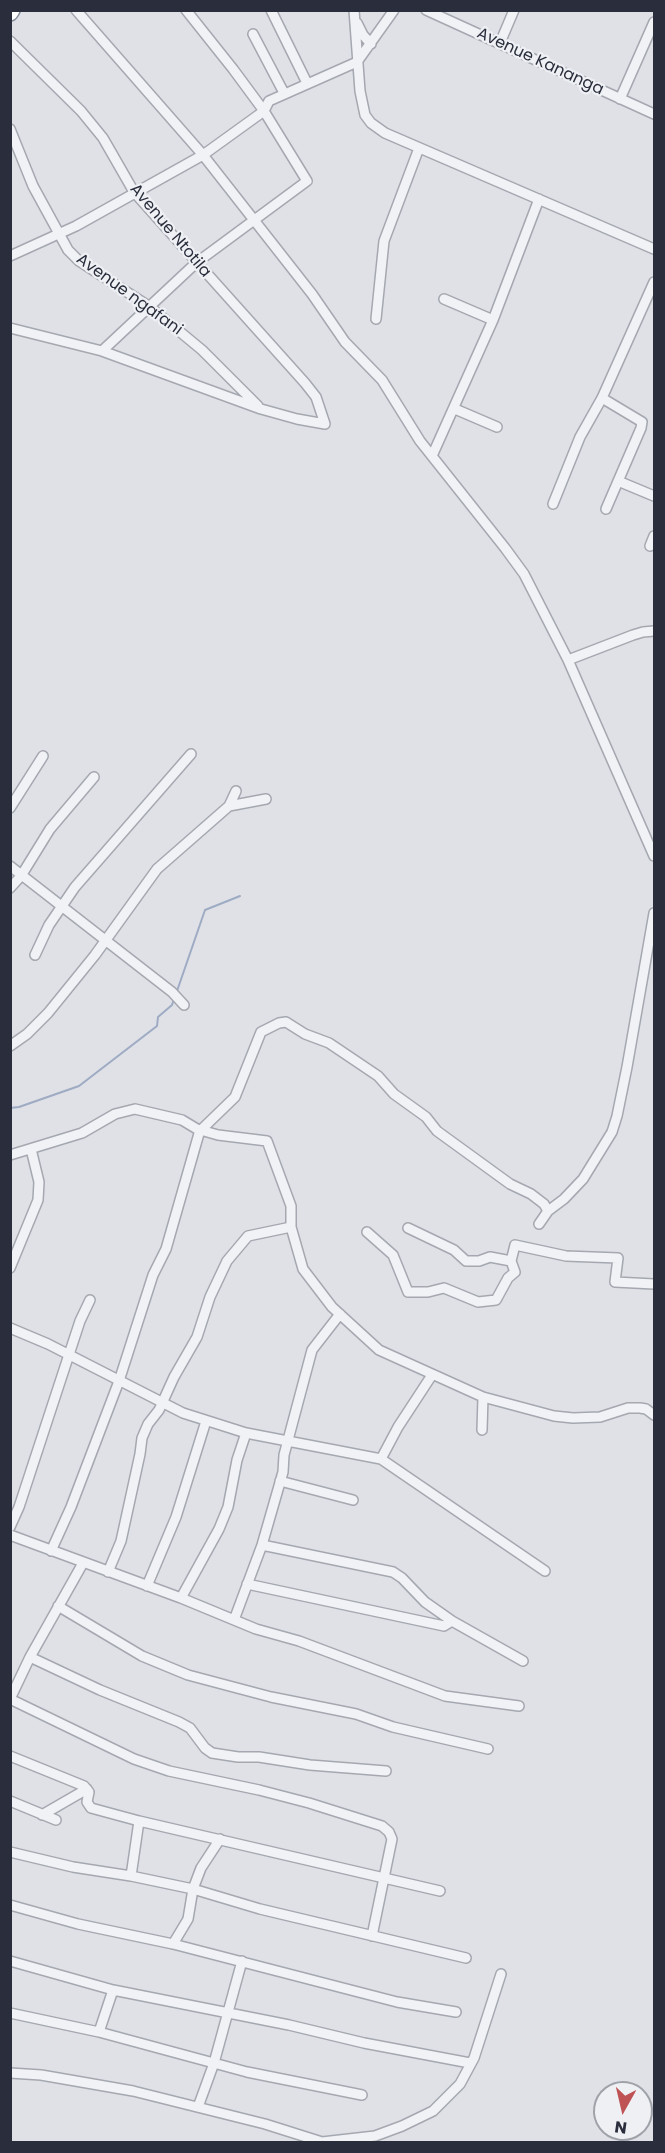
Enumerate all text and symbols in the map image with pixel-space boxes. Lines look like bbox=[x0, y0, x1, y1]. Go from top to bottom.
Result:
street label: Avenue Kananga bbox=[474, 24, 606, 100]
street label: Avenue Ntotila bbox=[125, 180, 215, 282]
street label: Avenue ngafani bbox=[72, 250, 186, 340]
north arrow bbox=[593, 2081, 653, 2141]
text: N bbox=[613, 2115, 628, 2140]

